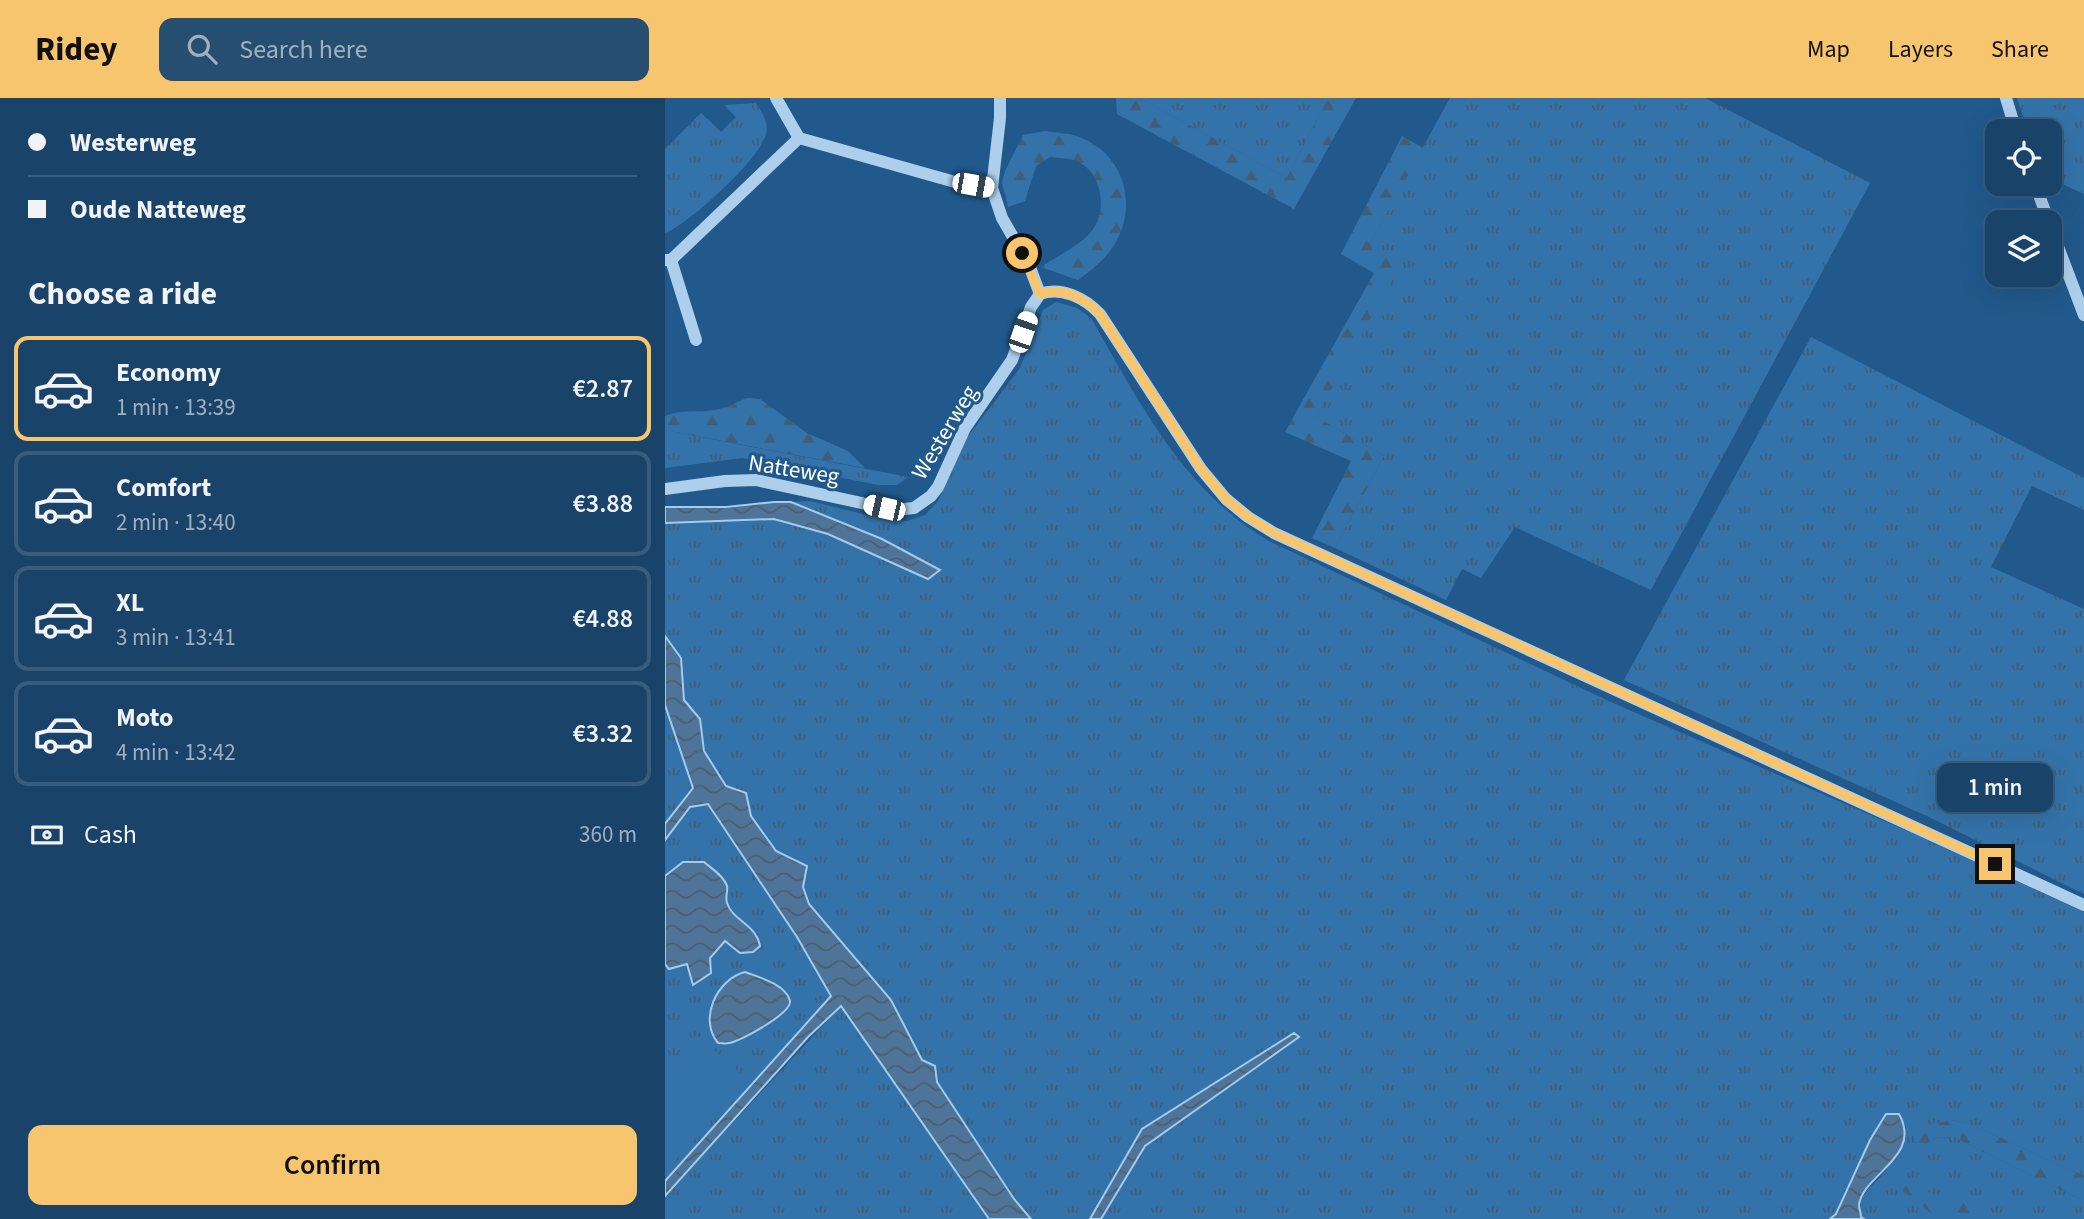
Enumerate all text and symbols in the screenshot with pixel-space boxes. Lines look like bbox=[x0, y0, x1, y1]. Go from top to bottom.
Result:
search box bbox=[159, 18, 649, 81]
text: Ridey bbox=[35, 26, 117, 73]
icon: search bbox=[183, 30, 221, 68]
text: Search here bbox=[239, 31, 368, 68]
text: Map bbox=[1807, 32, 1850, 67]
text: Layers bbox=[1888, 32, 1953, 67]
text: Share bbox=[1991, 32, 2049, 67]
map controls bbox=[1985, 119, 2062, 287]
button: locate bbox=[1985, 119, 2062, 196]
text: Westerweg bbox=[70, 124, 196, 161]
car bbox=[951, 171, 996, 199]
text: Oude Natteweg bbox=[70, 191, 246, 228]
button: layers bbox=[1985, 210, 2062, 287]
route start bbox=[1006, 237, 1038, 269]
text: Choose a ride bbox=[28, 271, 217, 317]
car bbox=[1007, 309, 1040, 355]
text: Economy bbox=[116, 354, 221, 391]
icon: car bbox=[32, 357, 95, 420]
text: €2.87 bbox=[572, 370, 633, 407]
street label: Westerweg bbox=[903, 378, 986, 486]
text: 1 min · 13:39 bbox=[116, 391, 236, 424]
street label: Natteweg bbox=[746, 446, 842, 493]
text: Comfort bbox=[116, 469, 211, 506]
icon: car bbox=[32, 472, 95, 535]
text: €3.88 bbox=[572, 485, 633, 522]
car bbox=[862, 493, 907, 523]
text: 2 min · 13:40 bbox=[116, 506, 236, 539]
text: XL bbox=[116, 584, 144, 621]
icon: car bbox=[32, 587, 95, 650]
text: €4.88 bbox=[572, 600, 633, 637]
text: 3 min · 13:41 bbox=[116, 621, 236, 654]
text: Moto bbox=[116, 699, 173, 736]
icon: car bbox=[32, 702, 95, 765]
text: €3.32 bbox=[572, 715, 633, 752]
text: 4 min · 13:42 bbox=[116, 736, 236, 769]
callout: 1 min bbox=[1937, 762, 2053, 812]
text: 1 min bbox=[1968, 771, 2022, 804]
icon: cash bbox=[28, 816, 66, 854]
text: Cash bbox=[84, 816, 137, 853]
text: 360 m bbox=[579, 818, 637, 851]
route end bbox=[1979, 848, 2011, 880]
button: Confirm bbox=[28, 1125, 637, 1205]

